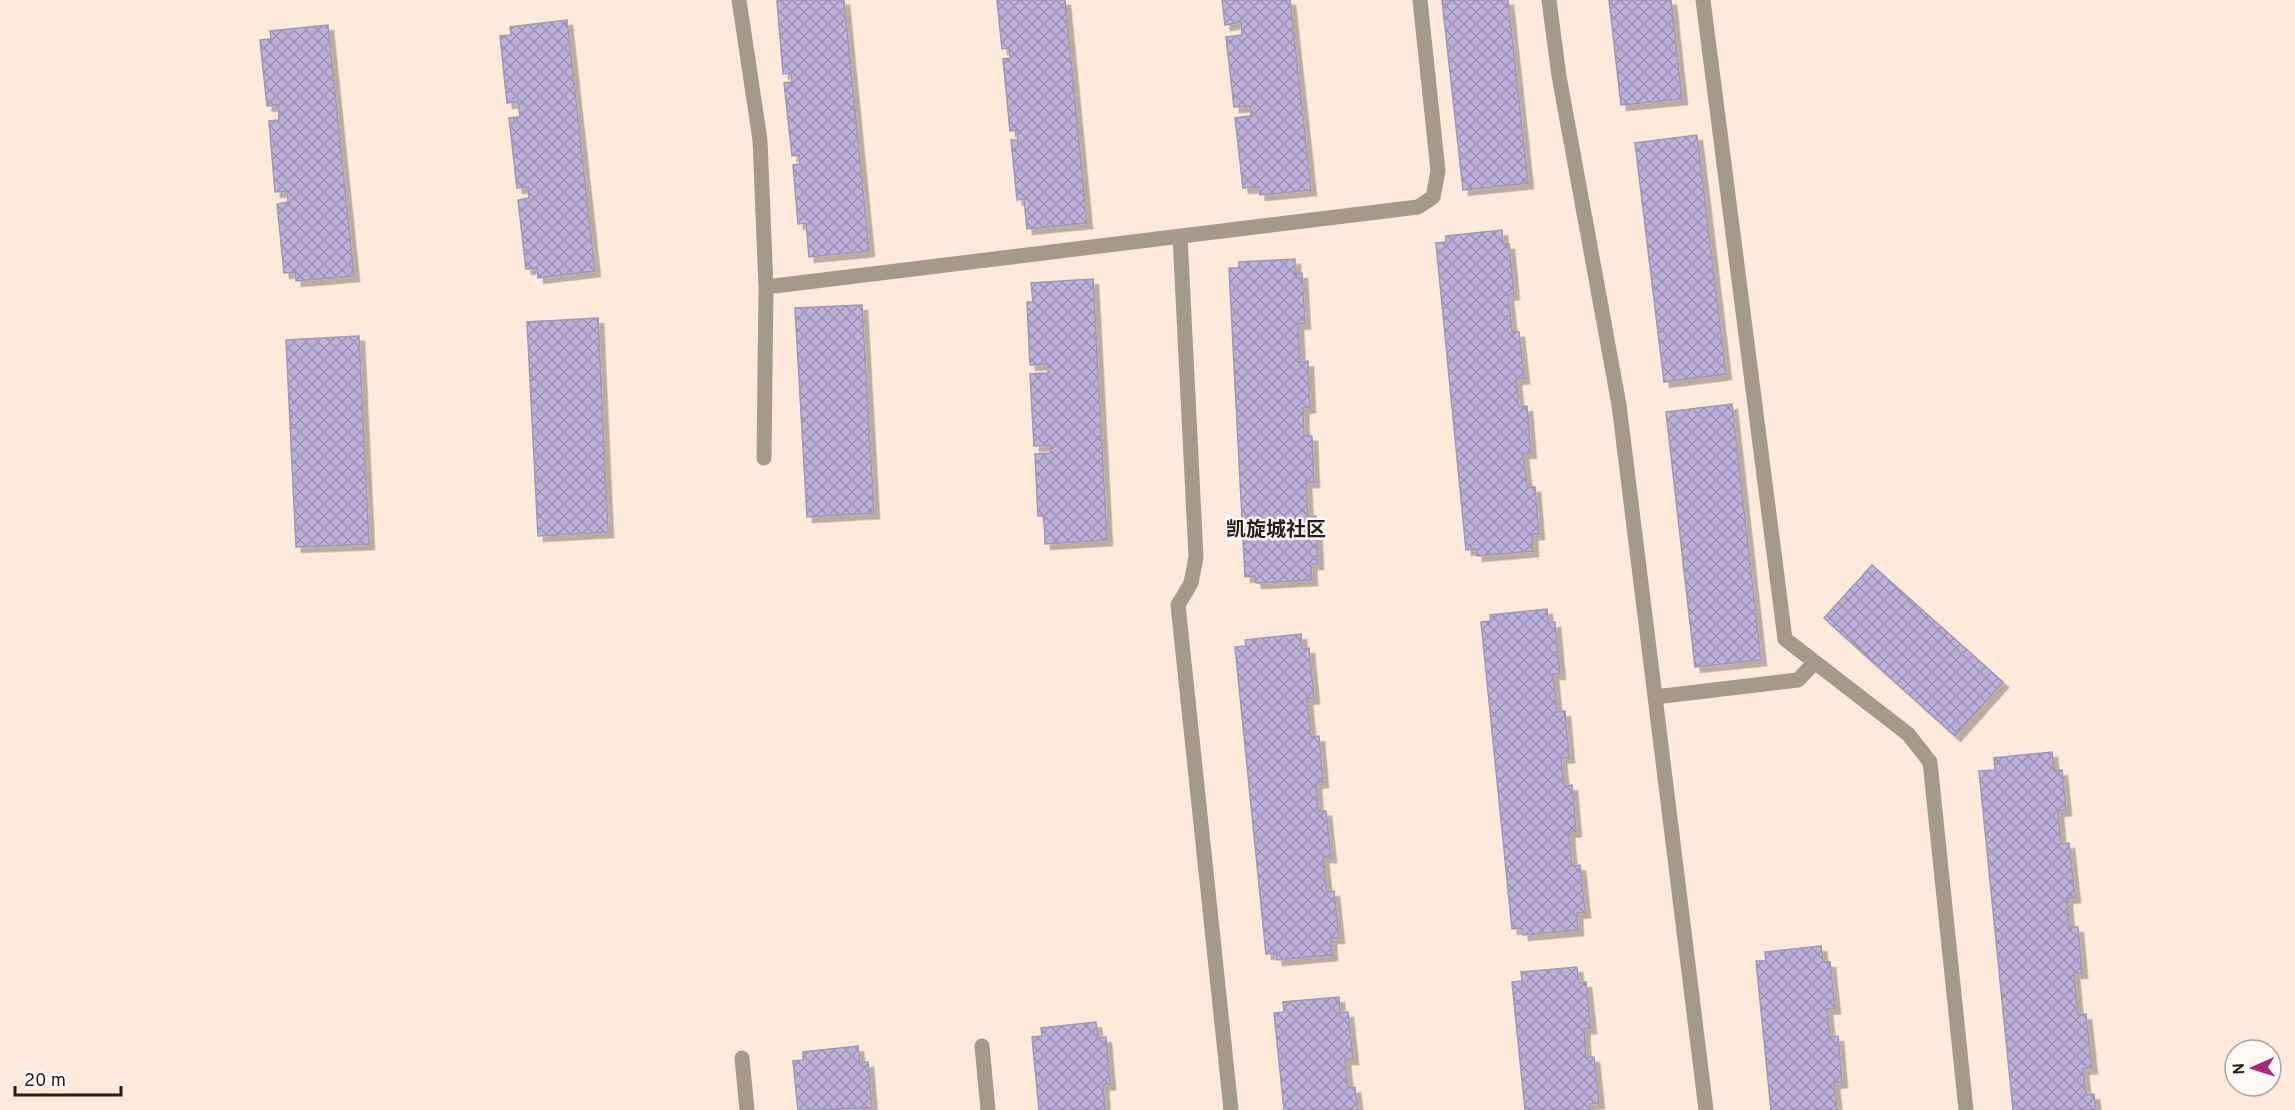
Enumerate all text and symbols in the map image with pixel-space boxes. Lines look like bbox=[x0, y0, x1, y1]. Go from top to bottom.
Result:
district label: 凯旋城社区 bbox=[1226, 518, 1326, 544]
north arrow bbox=[2223, 1038, 2283, 1098]
scale bar bbox=[15, 1059, 122, 1097]
text: N bbox=[2230, 1062, 2250, 1075]
text: 20 m bbox=[24, 1070, 66, 1093]

